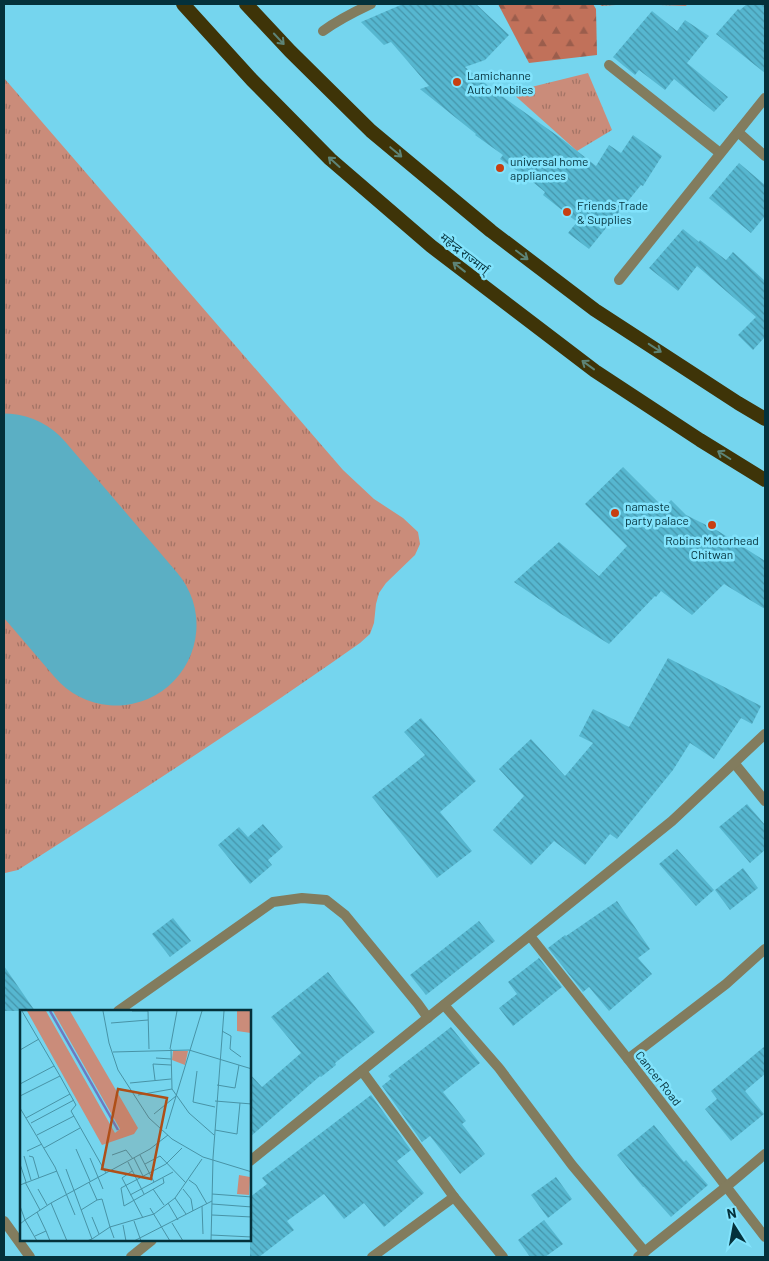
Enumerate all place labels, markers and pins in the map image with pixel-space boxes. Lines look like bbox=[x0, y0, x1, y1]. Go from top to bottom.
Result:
place label: Lamichanne Auto Mobiles bbox=[467, 68, 534, 96]
marker: Lamichanne Auto Mobiles bbox=[451, 76, 463, 88]
place label: universal home appliances bbox=[510, 154, 588, 182]
marker: universal home appliances bbox=[494, 162, 506, 174]
place label: Friends Trade & Supplies bbox=[577, 198, 648, 226]
marker: Friends Trade & Supplies bbox=[561, 206, 573, 218]
place label: namaste party palace bbox=[625, 499, 689, 527]
marker: namaste party palace bbox=[609, 507, 621, 519]
marker: Robins Motorhead Chitwan bbox=[706, 519, 718, 531]
place label: Robins Motorhead Chitwan bbox=[665, 533, 759, 561]

